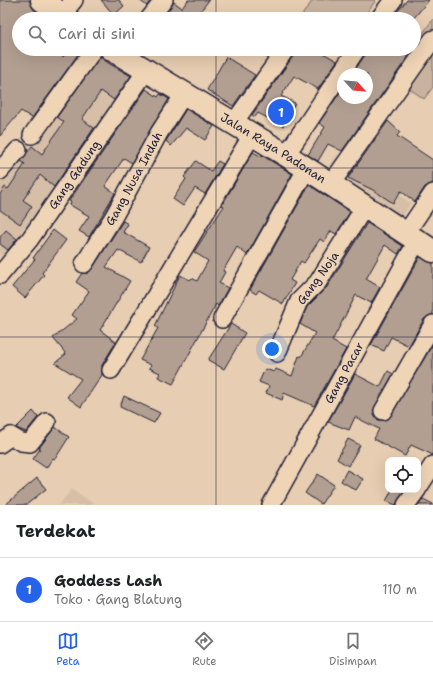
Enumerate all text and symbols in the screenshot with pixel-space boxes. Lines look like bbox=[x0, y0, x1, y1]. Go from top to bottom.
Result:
search box bbox=[12, 12, 421, 56]
icon: search bbox=[26, 23, 48, 45]
text: Cari di sini bbox=[58, 24, 135, 44]
north arrow bbox=[337, 68, 373, 104]
pin: 1 bbox=[268, 97, 294, 127]
street label: Jalan Raya Padonan bbox=[217, 109, 329, 187]
street label: Gang Nusa Indah bbox=[102, 129, 166, 229]
street label: Gang Gadung bbox=[45, 137, 104, 212]
street label: Gang Noja bbox=[293, 248, 343, 308]
your location bbox=[262, 339, 282, 359]
street label: Gang Pacar bbox=[321, 339, 368, 406]
map controls bbox=[385, 457, 421, 493]
button: locate bbox=[385, 457, 421, 493]
text: Terdekat bbox=[16, 520, 96, 542]
text: Goddess Lash bbox=[54, 571, 162, 591]
text: 1 bbox=[26, 581, 32, 598]
text: 110 m bbox=[382, 581, 417, 598]
text: Toko · Gang Blatung bbox=[54, 591, 182, 608]
tab: Peta bbox=[56, 630, 80, 669]
tab: Rute bbox=[192, 630, 217, 669]
tab: Disimpan bbox=[329, 630, 377, 669]

